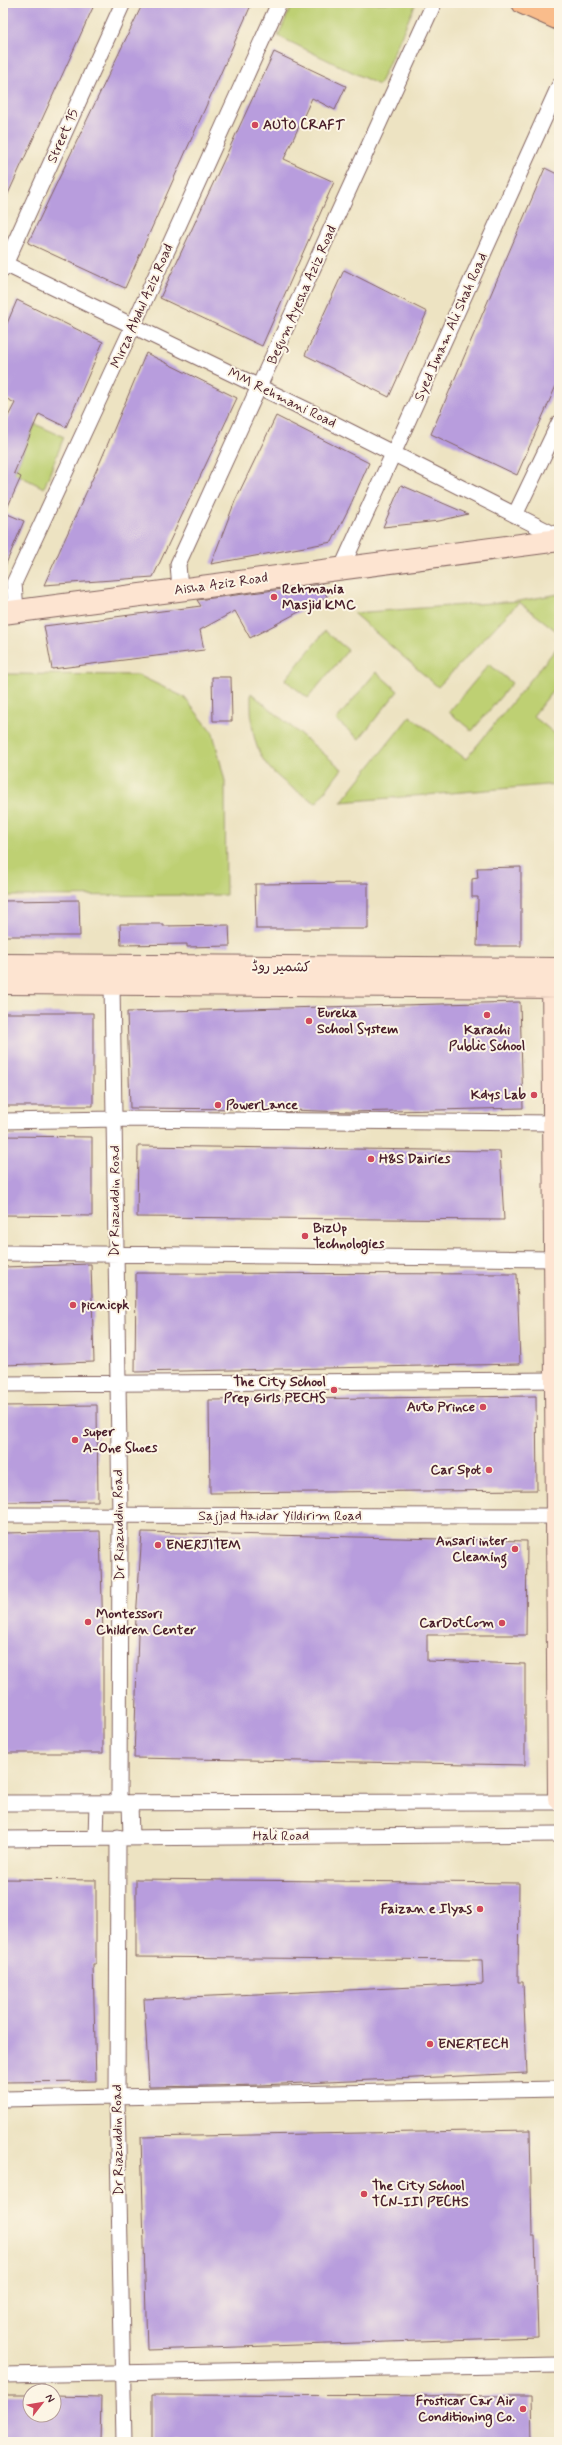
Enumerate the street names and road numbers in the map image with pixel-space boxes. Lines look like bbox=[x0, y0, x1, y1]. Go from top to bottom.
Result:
street label: Street 15 bbox=[43, 106, 83, 166]
street label: Begum Ayesha Aziz Road bbox=[263, 223, 343, 368]
street label: Mirza Abdul Aziz Road bbox=[107, 241, 177, 371]
street label: Syed Imam Ali Shah Road bbox=[410, 250, 492, 404]
street label: MM Rehmani Road bbox=[225, 364, 339, 432]
street label: Aisha Aziz Road bbox=[173, 569, 269, 599]
street label: کشمیر روڈ bbox=[252, 957, 310, 977]
street label: Dr Riazuddin Road bbox=[106, 1145, 124, 1257]
street label: Dr Riazuddin Road bbox=[109, 1469, 129, 1581]
street label: Sajjad Haidar Yildirim Road bbox=[198, 1507, 362, 1525]
street label: Hali Road bbox=[253, 1827, 309, 1845]
street label: Dr Riazuddin Road bbox=[108, 2084, 128, 2196]

